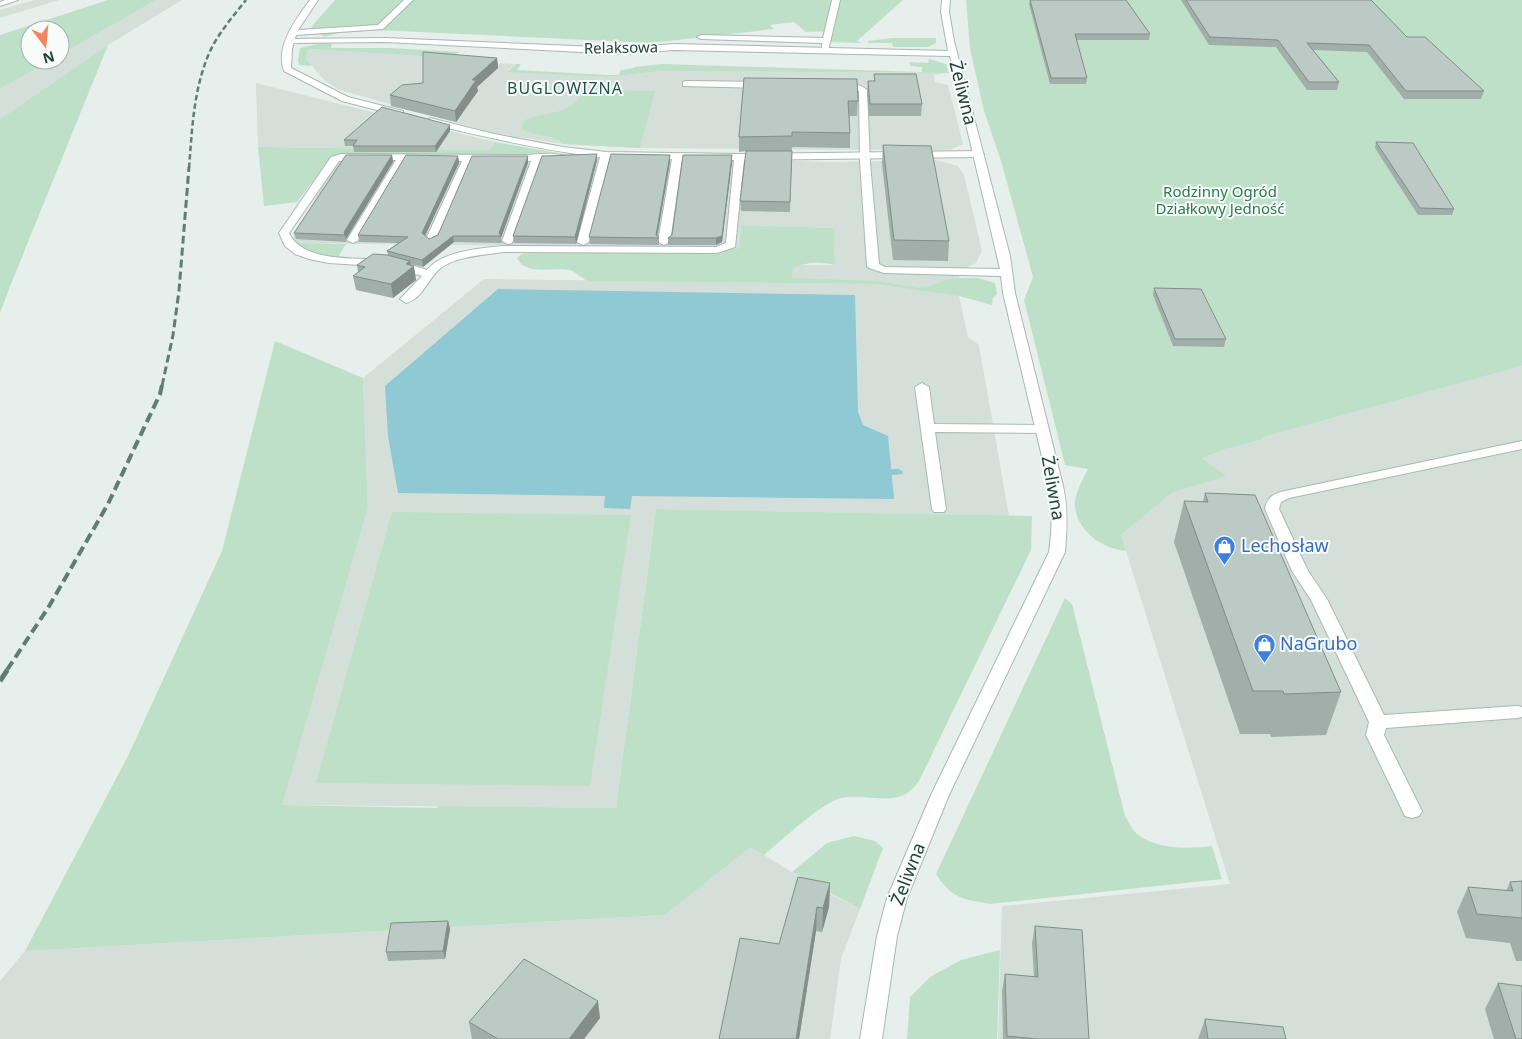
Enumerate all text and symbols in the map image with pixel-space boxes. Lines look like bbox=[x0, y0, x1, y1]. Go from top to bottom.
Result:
north arrow bbox=[20, 20, 70, 70]
street label: Relaksowa bbox=[584, 36, 658, 58]
text: N bbox=[41, 47, 57, 69]
street label: Żeliwna bbox=[944, 58, 983, 127]
district label: BUGLOWIZNA bbox=[507, 77, 623, 99]
park label: Rodzinny Ogród Działkowy Jedność bbox=[1156, 181, 1284, 218]
street label: Żeliwna bbox=[1037, 454, 1071, 522]
place label: Lechosław bbox=[1241, 533, 1329, 557]
shop icon: Lechosław bbox=[1213, 534, 1237, 565]
place label: NaGrubo bbox=[1280, 631, 1357, 655]
shop icon: NaGrubo bbox=[1252, 632, 1276, 663]
street label: Żeliwna bbox=[884, 839, 930, 908]

